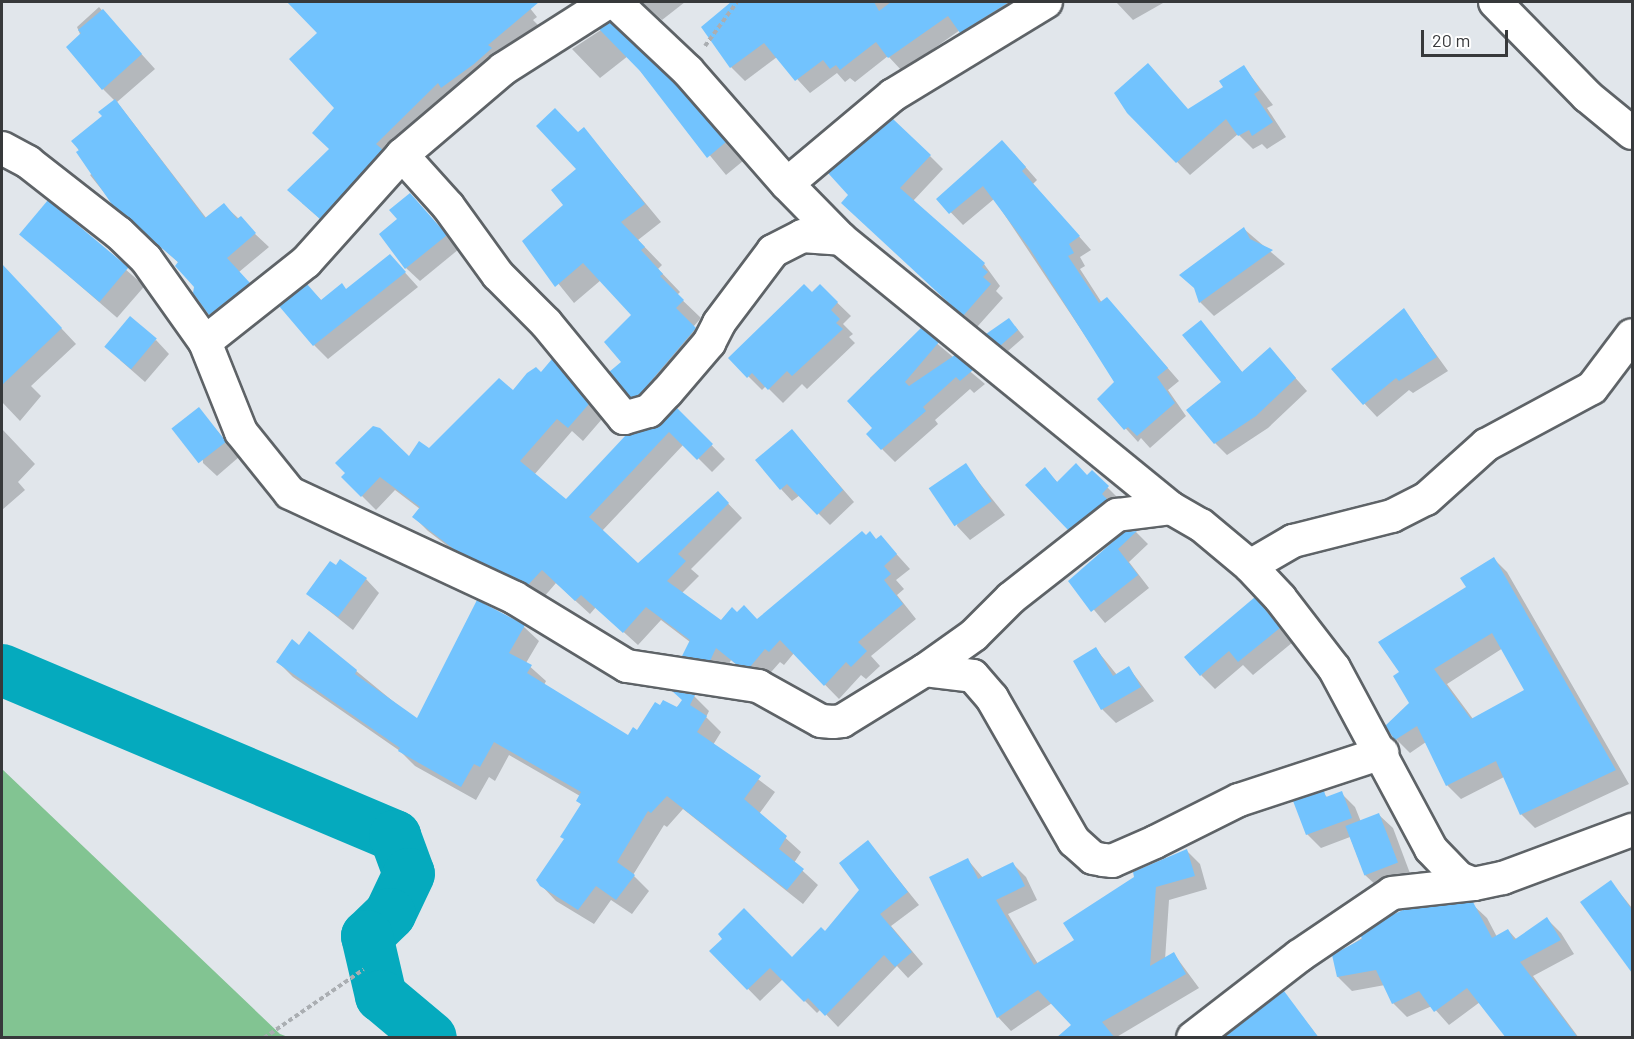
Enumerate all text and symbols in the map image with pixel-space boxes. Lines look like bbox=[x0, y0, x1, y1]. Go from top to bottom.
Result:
scale bar bbox=[1424, 18, 1511, 56]
text: 20 m bbox=[1432, 29, 1470, 51]

